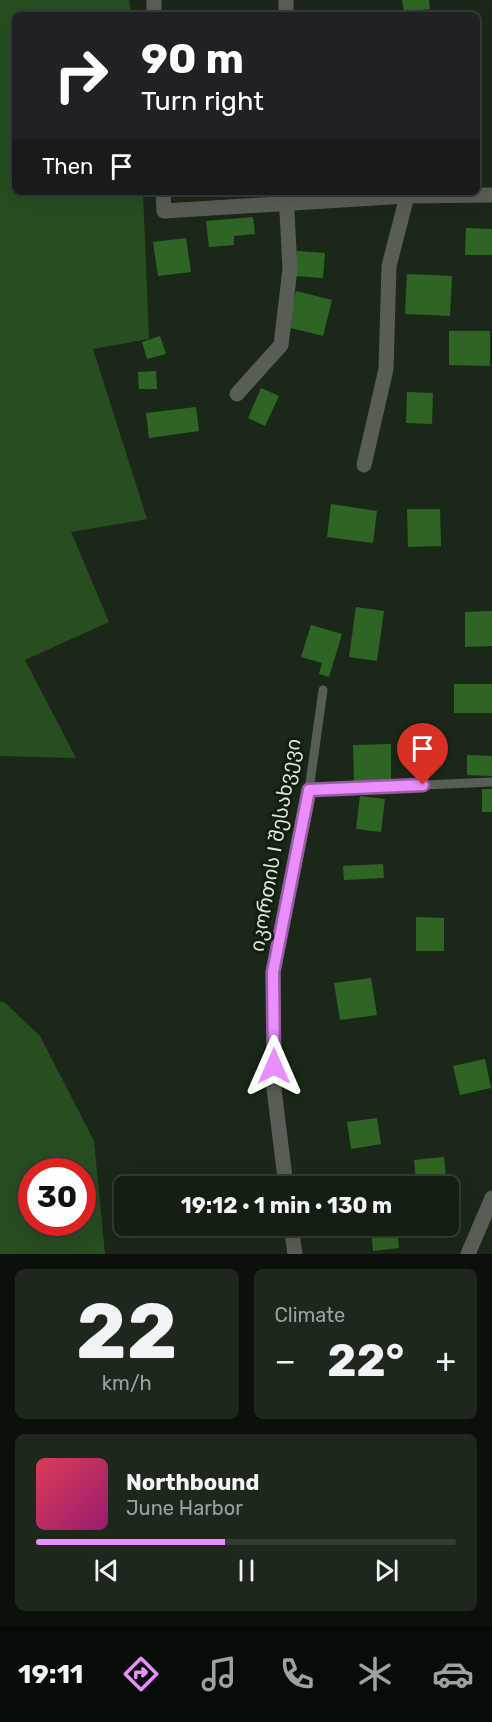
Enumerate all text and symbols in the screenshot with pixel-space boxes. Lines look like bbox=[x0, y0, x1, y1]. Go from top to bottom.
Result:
text: 90 m bbox=[141, 34, 244, 84]
icon: right bbox=[42, 36, 120, 114]
text: Turn right bbox=[141, 85, 264, 117]
icon: arrive bbox=[105, 150, 138, 183]
text: Then bbox=[42, 153, 93, 180]
pin bbox=[397, 723, 448, 785]
icon: arrive bbox=[406, 732, 439, 765]
street label: იკორთის I შესახვევი bbox=[244, 737, 306, 953]
position arrow bbox=[242, 1034, 306, 1098]
speed limit sign: 30 bbox=[18, 1158, 96, 1236]
text: 19:12 · 1 min · 130 m bbox=[181, 1192, 392, 1219]
text: 22 bbox=[76, 1285, 177, 1378]
text: Climate bbox=[275, 1303, 345, 1327]
text: 22° bbox=[327, 1334, 404, 1387]
text: − bbox=[275, 1341, 296, 1380]
text: + bbox=[435, 1341, 456, 1380]
text: km/h bbox=[102, 1371, 152, 1395]
text: Northbound bbox=[126, 1469, 259, 1496]
text: June Harbor bbox=[126, 1496, 243, 1520]
icon: previous bbox=[90, 1554, 123, 1587]
icon: pause bbox=[230, 1554, 263, 1587]
icon: next bbox=[370, 1554, 403, 1587]
icon: directions bbox=[120, 1653, 162, 1695]
icon: music bbox=[198, 1653, 240, 1695]
icon: phone bbox=[276, 1653, 318, 1695]
icon: climate bbox=[354, 1653, 396, 1695]
icon: car bbox=[432, 1653, 474, 1695]
text: 19:11 bbox=[18, 1658, 83, 1690]

